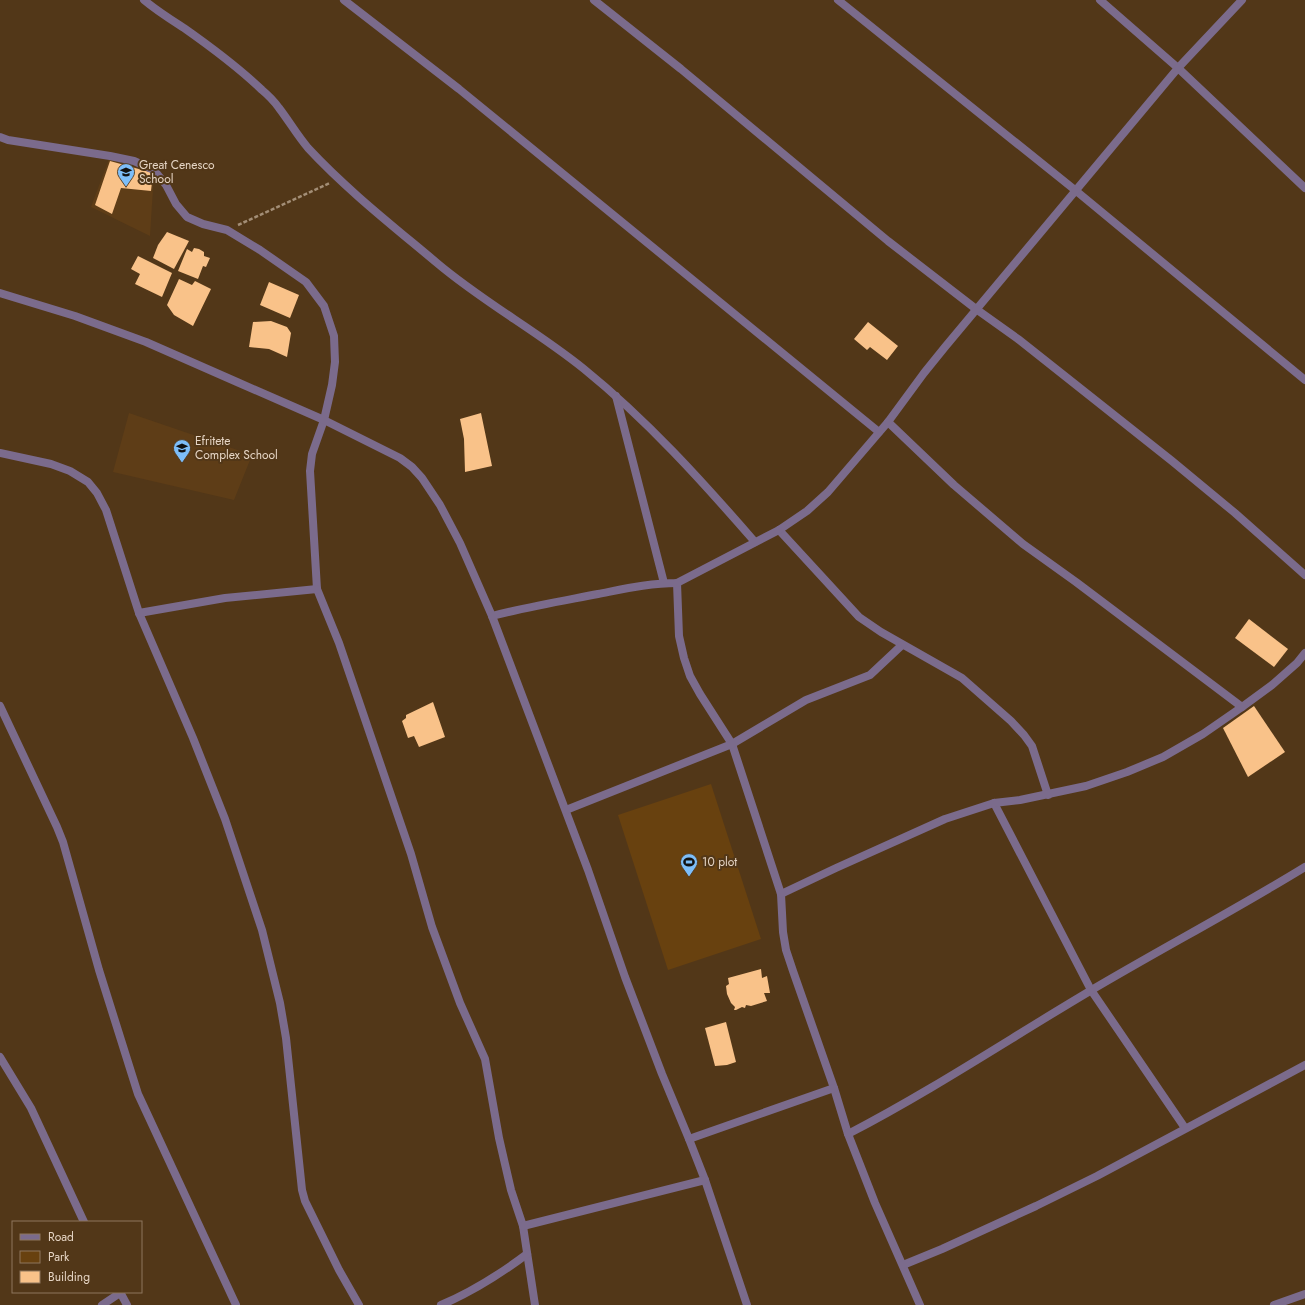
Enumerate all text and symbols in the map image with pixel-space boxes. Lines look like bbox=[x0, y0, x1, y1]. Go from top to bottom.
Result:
place label: Great Cenesco School bbox=[139, 156, 215, 188]
school or university icon: Great Cenesco School bbox=[116, 162, 136, 187]
place label: Efritete Complex School bbox=[195, 432, 278, 464]
school or university icon: Efritete Complex School bbox=[172, 438, 192, 463]
sports icon: 10 plot bbox=[679, 852, 699, 877]
place label: 10 plot bbox=[702, 853, 737, 871]
legend bbox=[12, 1221, 142, 1293]
text: Road bbox=[48, 1228, 74, 1246]
text: Park bbox=[48, 1248, 70, 1266]
text: Building bbox=[48, 1268, 90, 1286]

